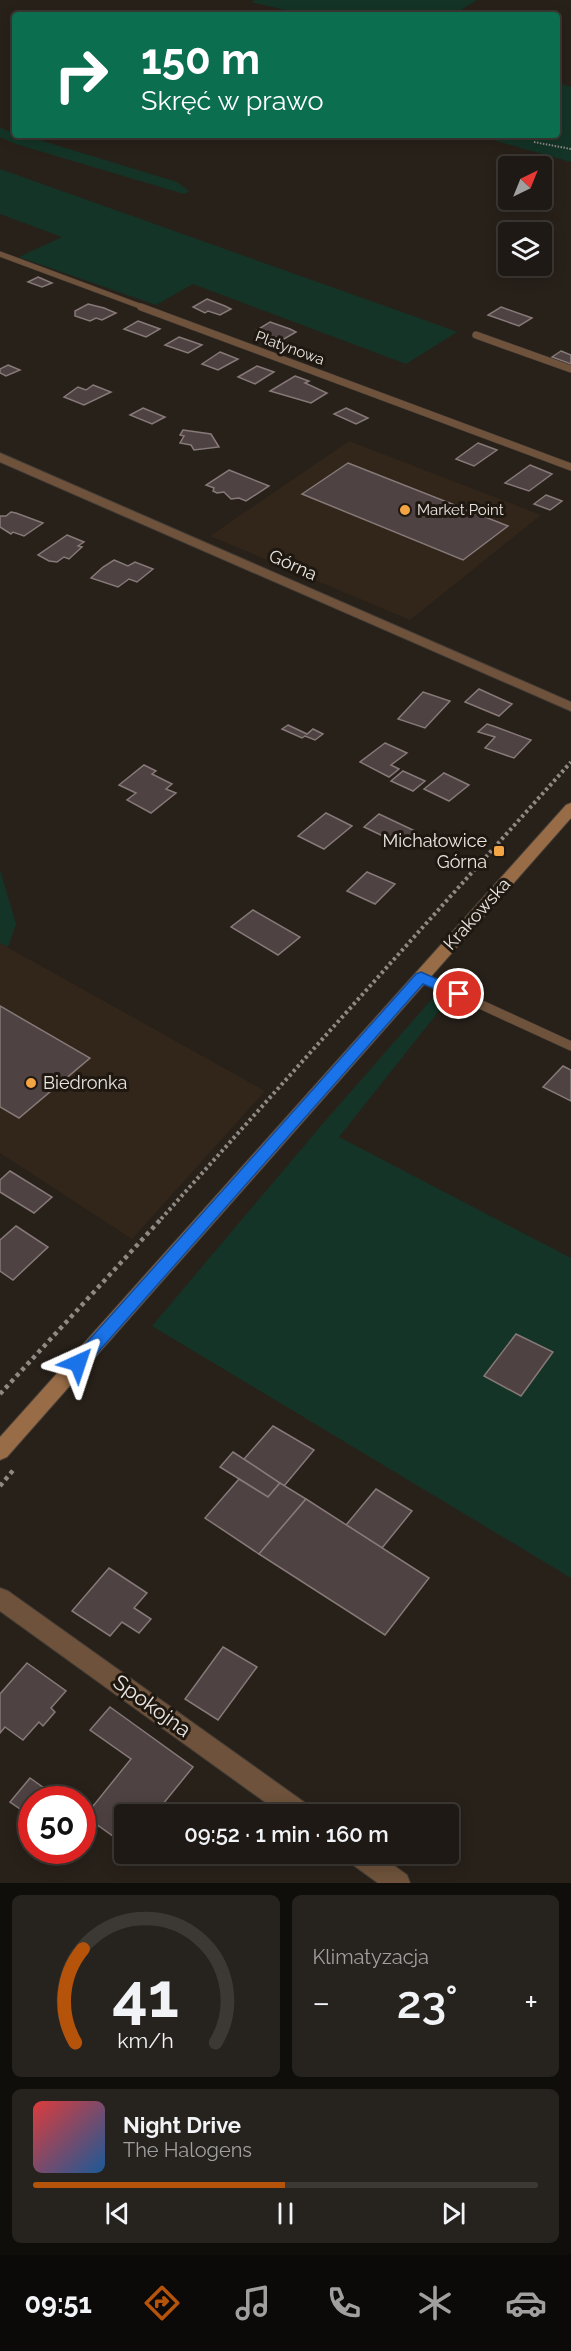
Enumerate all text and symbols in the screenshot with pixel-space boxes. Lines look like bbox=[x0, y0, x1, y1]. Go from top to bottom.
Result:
text: 150 m bbox=[141, 35, 260, 84]
icon: right bbox=[42, 36, 120, 114]
text: Skręć w prawo bbox=[141, 85, 324, 116]
north arrow bbox=[498, 156, 552, 210]
map controls bbox=[498, 156, 552, 276]
button: layers bbox=[498, 222, 552, 276]
street label: Platynowa bbox=[253, 327, 327, 369]
place label: Market Point bbox=[417, 501, 504, 519]
marker: Market Point bbox=[398, 503, 412, 517]
street label: Górna bbox=[266, 545, 320, 584]
place label: Michałowice Górna bbox=[383, 830, 487, 872]
marker: Michałowice Górna bbox=[492, 844, 506, 858]
street label: Krakowska bbox=[439, 873, 514, 954]
pin bbox=[433, 968, 484, 1019]
icon: arrive bbox=[442, 977, 475, 1010]
place label: Biedronka bbox=[43, 1072, 127, 1093]
marker: Biedronka bbox=[24, 1076, 38, 1090]
position arrow bbox=[46, 1331, 110, 1395]
street label: Spokojna bbox=[109, 1669, 196, 1742]
speed limit sign: 50 bbox=[18, 1786, 96, 1864]
text: 09:52 · 1 min · 160 m bbox=[184, 1821, 389, 1847]
text: Klimatyzacja bbox=[313, 1945, 429, 1969]
text: 41 bbox=[113, 1958, 179, 2032]
text: 23° bbox=[397, 1976, 458, 2029]
text: − bbox=[313, 1983, 330, 2022]
text: + bbox=[524, 1983, 538, 2022]
text: km/h bbox=[117, 2028, 174, 2053]
text: Night Drive bbox=[123, 2112, 241, 2138]
text: The Halogens bbox=[123, 2138, 252, 2162]
icon: previous bbox=[101, 2197, 134, 2230]
icon: pause bbox=[269, 2197, 302, 2230]
icon: next bbox=[437, 2197, 470, 2230]
icon: directions bbox=[141, 2282, 183, 2324]
icon: music bbox=[232, 2282, 274, 2324]
icon: phone bbox=[323, 2282, 365, 2324]
icon: climate bbox=[414, 2282, 456, 2324]
icon: car bbox=[505, 2282, 547, 2324]
text: 09:51 bbox=[24, 2288, 92, 2319]

